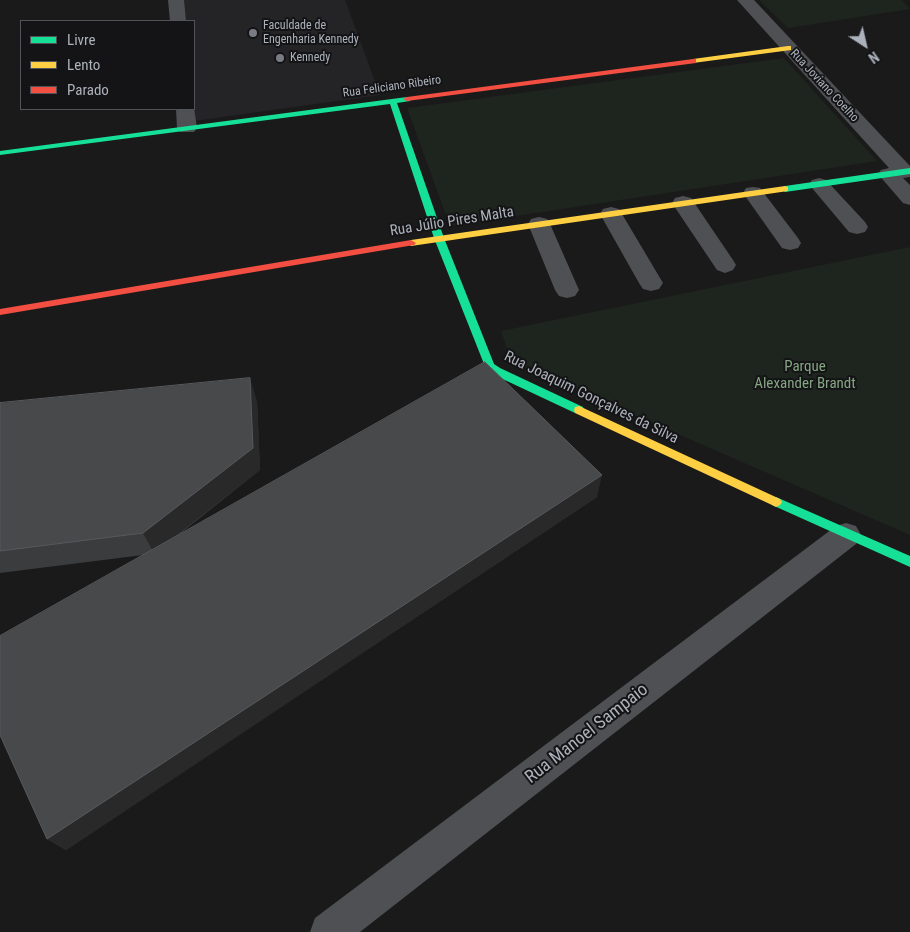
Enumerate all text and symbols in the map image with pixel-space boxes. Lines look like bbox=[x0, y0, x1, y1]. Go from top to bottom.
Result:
place label: Faculdade de Engenharia Kennedy bbox=[263, 19, 359, 47]
legend bbox=[20, 20, 195, 110]
north arrow bbox=[840, 20, 890, 70]
marker: Faculdade de Engenharia Kennedy bbox=[247, 27, 259, 39]
text: Livre bbox=[67, 31, 95, 49]
street label: Rua Joviano Coelho bbox=[787, 47, 861, 125]
text: N bbox=[866, 48, 882, 66]
place label: Kennedy bbox=[290, 51, 330, 65]
marker: Kennedy bbox=[274, 52, 286, 64]
text: Lento bbox=[67, 56, 100, 74]
street label: Rua Feliciano Ribeiro bbox=[342, 73, 442, 101]
text: Parado bbox=[67, 81, 109, 99]
street label: Rua Júlio Pires Malta bbox=[389, 203, 515, 241]
street label: Rua Joaquim Gonçalves da Silva bbox=[501, 348, 681, 448]
park label: Parque Alexander Brandt bbox=[754, 358, 856, 393]
street label: Rua Manoel Sampaio bbox=[521, 679, 653, 789]

